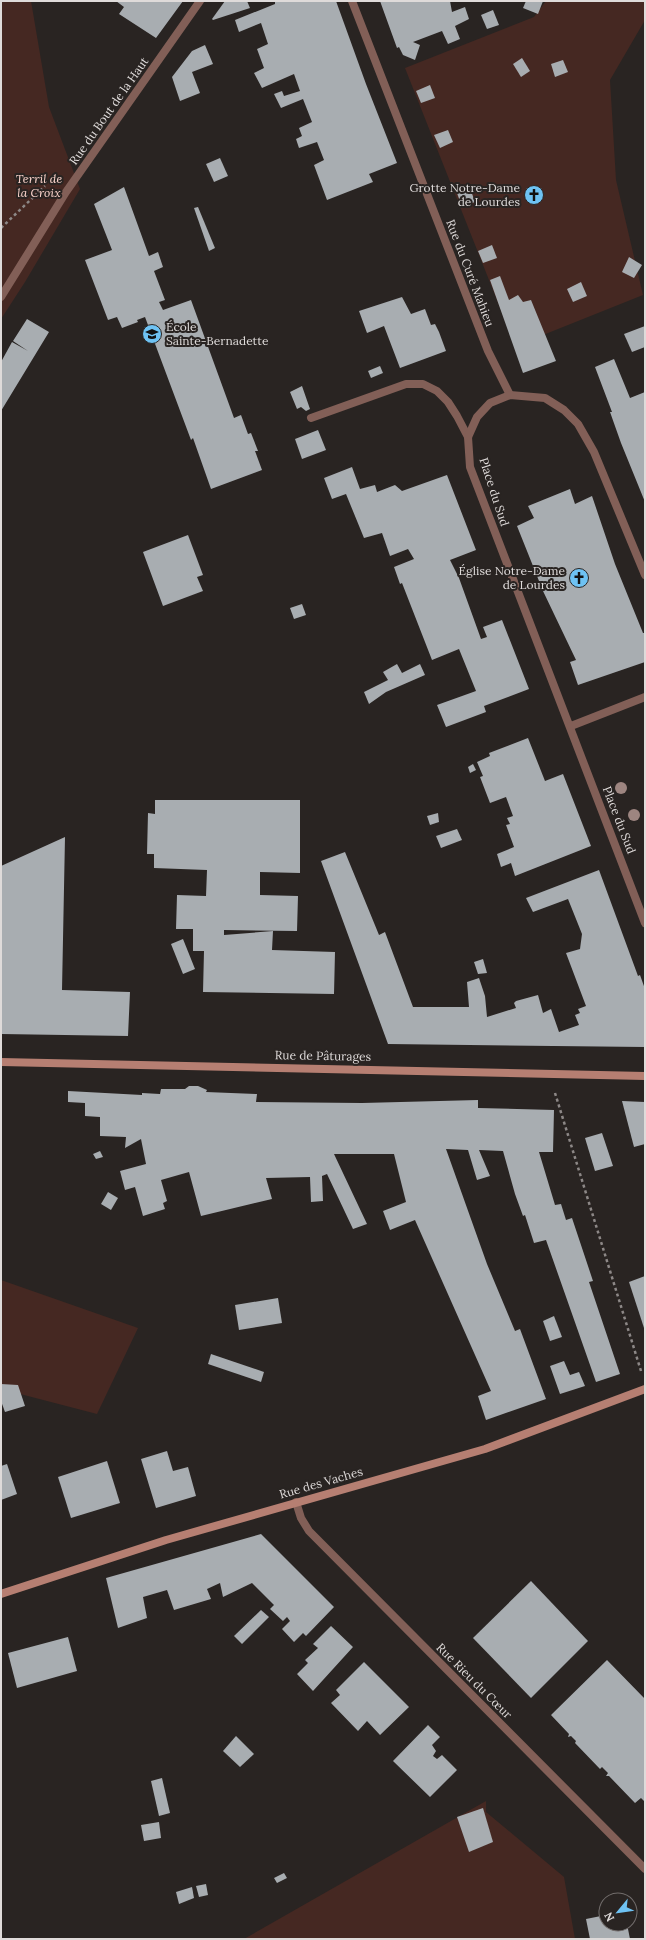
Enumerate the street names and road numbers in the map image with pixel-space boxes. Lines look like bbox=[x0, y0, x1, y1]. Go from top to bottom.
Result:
street label: Rue du Bout de la Haut bbox=[66, 54, 152, 167]
street label: Rue du Curé Mahieu bbox=[443, 217, 498, 329]
street label: Place du Sud bbox=[476, 456, 513, 528]
street label: Place du Sud bbox=[600, 784, 639, 856]
street label: Rue de Pâturages bbox=[275, 1047, 372, 1064]
street label: Rue des Vaches bbox=[277, 1463, 365, 1502]
street label: Rue Rieu du Cœur bbox=[433, 1640, 516, 1722]

